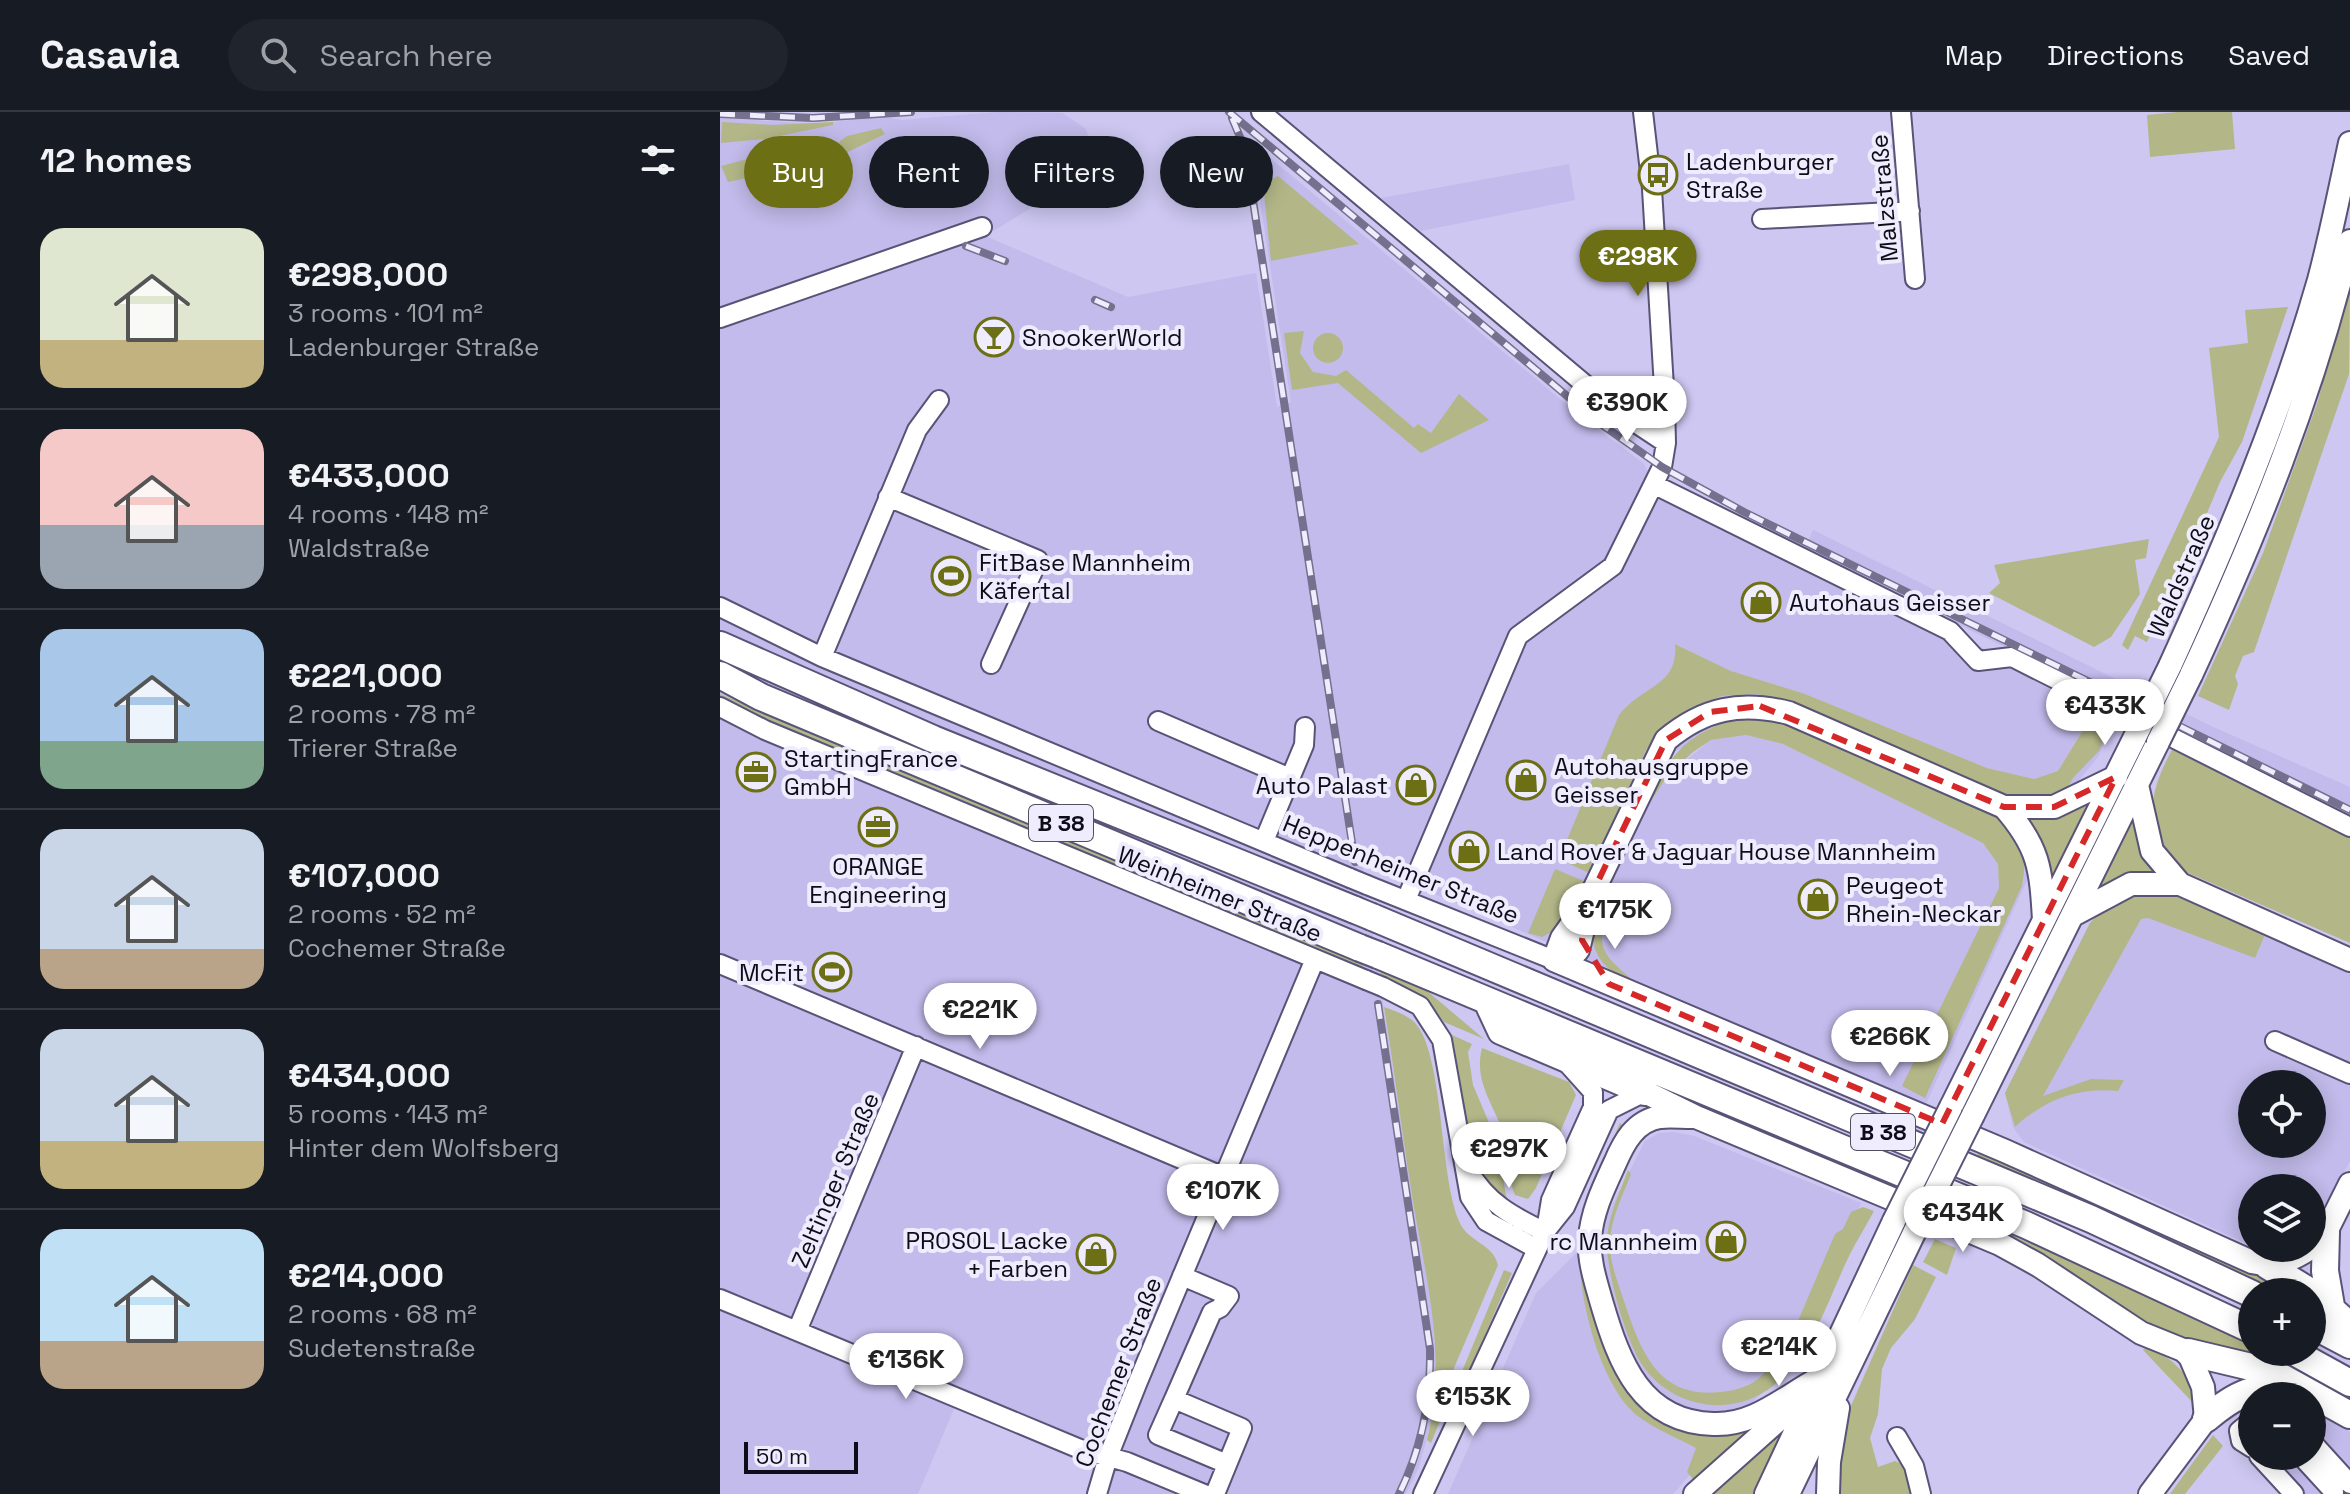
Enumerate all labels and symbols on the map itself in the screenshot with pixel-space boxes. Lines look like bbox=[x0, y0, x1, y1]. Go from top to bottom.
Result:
street label: Malzstraße bbox=[1863, 133, 1905, 263]
place label: Ladenburger Straße bbox=[1686, 146, 1834, 205]
bus stop icon: Ladenburger Straße bbox=[1637, 154, 1679, 196]
pin: €298K bbox=[1582, 230, 1694, 298]
bar icon: SnookerWorld bbox=[973, 316, 1015, 358]
place label: SnookerWorld bbox=[1022, 322, 1183, 353]
pin: €390K bbox=[1571, 376, 1683, 444]
street label: Waldstraße bbox=[2140, 510, 2222, 642]
place label: FitBase Mannheim Käfertal bbox=[979, 547, 1191, 606]
sports icon: FitBase Mannheim Käfertal bbox=[930, 555, 972, 597]
shop icon: Autohaus Geisser bbox=[1740, 581, 1782, 623]
place label: Autohaus Geisser bbox=[1789, 587, 1990, 618]
pin: €433K bbox=[2049, 679, 2161, 747]
place label: StartingFrance GmbH bbox=[784, 743, 958, 802]
office icon: StartingFrance GmbH bbox=[735, 751, 777, 793]
place label: Autohausgruppe Geisser bbox=[1554, 751, 1749, 810]
shop icon: Autohausgruppe Geisser bbox=[1505, 759, 1547, 801]
shop icon: Auto Palast bbox=[1395, 764, 1437, 806]
place label: Auto Palast bbox=[1256, 770, 1388, 801]
road number: B 38 bbox=[1029, 805, 1093, 841]
office icon: ORANGE Engineering bbox=[857, 806, 899, 848]
street label: Heppenheimer Straße bbox=[1278, 807, 1524, 931]
shop icon: Land Rover & Jaguar House Mannheim bbox=[1448, 830, 1490, 872]
place label: Land Rover & Jaguar House Mannheim bbox=[1497, 836, 1936, 867]
street label: Weinheimer Straße bbox=[1113, 839, 1327, 949]
place label: ORANGE Engineering bbox=[809, 851, 947, 910]
place label: Peugeot Rhein-Neckar bbox=[1846, 870, 2002, 929]
shop icon: Peugeot Rhein-Neckar bbox=[1797, 878, 1839, 920]
pin: €175K bbox=[1559, 883, 1671, 951]
sports icon: McFit bbox=[811, 951, 853, 993]
place label: McFit bbox=[739, 957, 804, 988]
pin: €221K bbox=[924, 983, 1036, 1051]
pin: €266K bbox=[1834, 1010, 1946, 1078]
street label: Zeltinger Straße bbox=[784, 1088, 886, 1272]
road number: B 38 bbox=[1851, 1114, 1915, 1150]
pin: €297K bbox=[1453, 1122, 1565, 1190]
pin: €107K bbox=[1167, 1164, 1279, 1232]
pin: €434K bbox=[1907, 1186, 2019, 1254]
shop icon: rc Mannheim bbox=[1705, 1220, 1747, 1262]
place label: PROSOL Lacke + Farben bbox=[906, 1225, 1068, 1284]
place label: rc Mannheim bbox=[1549, 1226, 1698, 1257]
shop icon: PROSOL Lacke + Farben bbox=[1075, 1233, 1117, 1275]
street label: Cochemer Straße bbox=[1068, 1273, 1168, 1471]
pin: €214K bbox=[1723, 1320, 1835, 1388]
pin: €136K bbox=[850, 1333, 962, 1401]
pin: €153K bbox=[1417, 1370, 1529, 1438]
scale bar bbox=[744, 1438, 858, 1474]

